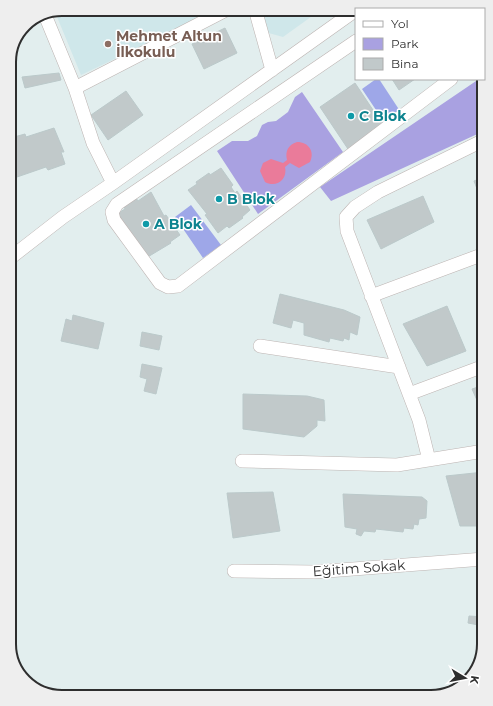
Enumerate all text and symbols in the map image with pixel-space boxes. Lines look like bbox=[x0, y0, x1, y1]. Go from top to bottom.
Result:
legend bbox=[355, 8, 485, 80]
text: Yol bbox=[391, 16, 409, 31]
place label: Mehmet Altun İlkokulu bbox=[116, 27, 222, 61]
text: Park bbox=[391, 36, 419, 51]
marker: Mehmet Altun İlkokulu bbox=[103, 39, 113, 49]
text: Bina bbox=[391, 56, 418, 71]
place label: C Blok bbox=[359, 107, 407, 125]
marker: C Blok bbox=[346, 111, 356, 121]
place label: B Blok bbox=[227, 190, 276, 208]
marker: B Blok bbox=[214, 194, 224, 204]
place label: A Blok bbox=[153, 215, 203, 233]
marker: A Blok bbox=[141, 219, 151, 229]
street label: Eğitim Sokak bbox=[312, 556, 406, 580]
north arrow bbox=[445, 658, 485, 698]
text: K bbox=[467, 675, 482, 686]

